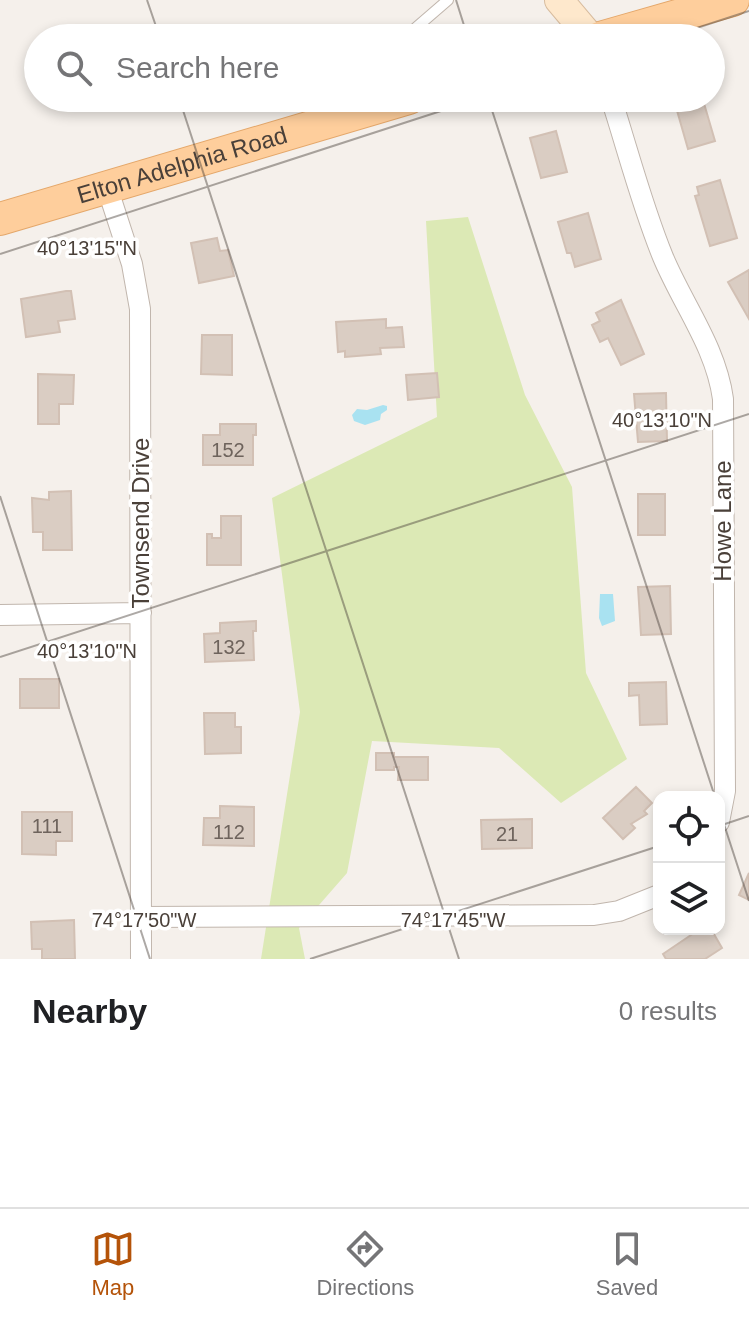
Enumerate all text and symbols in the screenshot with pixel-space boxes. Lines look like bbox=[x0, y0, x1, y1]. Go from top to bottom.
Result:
search box bbox=[24, 24, 725, 112]
icon: search bbox=[52, 46, 96, 90]
text: Search here bbox=[116, 51, 279, 84]
street label: Elton Adelphia Road bbox=[74, 121, 290, 208]
text: 40°13'15"N bbox=[37, 237, 137, 259]
text: 40°13'10"N bbox=[612, 409, 712, 431]
street label: Townsend Drive bbox=[127, 438, 154, 608]
house number: 152 bbox=[211, 439, 245, 461]
street label: Howe Lane bbox=[709, 460, 736, 582]
house number: 132 bbox=[212, 636, 246, 658]
text: 40°13'10"N bbox=[37, 640, 137, 662]
map controls bbox=[653, 791, 725, 935]
button: locate bbox=[653, 791, 725, 863]
house number: 111 bbox=[32, 815, 62, 837]
house number: 112 bbox=[213, 821, 245, 843]
house number: 21 bbox=[496, 823, 518, 845]
button: layers bbox=[653, 863, 725, 935]
text: 74°17'50"W bbox=[92, 909, 196, 931]
text: 74°17'45"W bbox=[401, 909, 505, 931]
text: Nearby bbox=[32, 992, 147, 1030]
text: 0 results bbox=[619, 996, 717, 1026]
tab: Map bbox=[91, 1227, 135, 1301]
tab: Directions bbox=[316, 1227, 414, 1301]
tab: Saved bbox=[596, 1227, 658, 1301]

